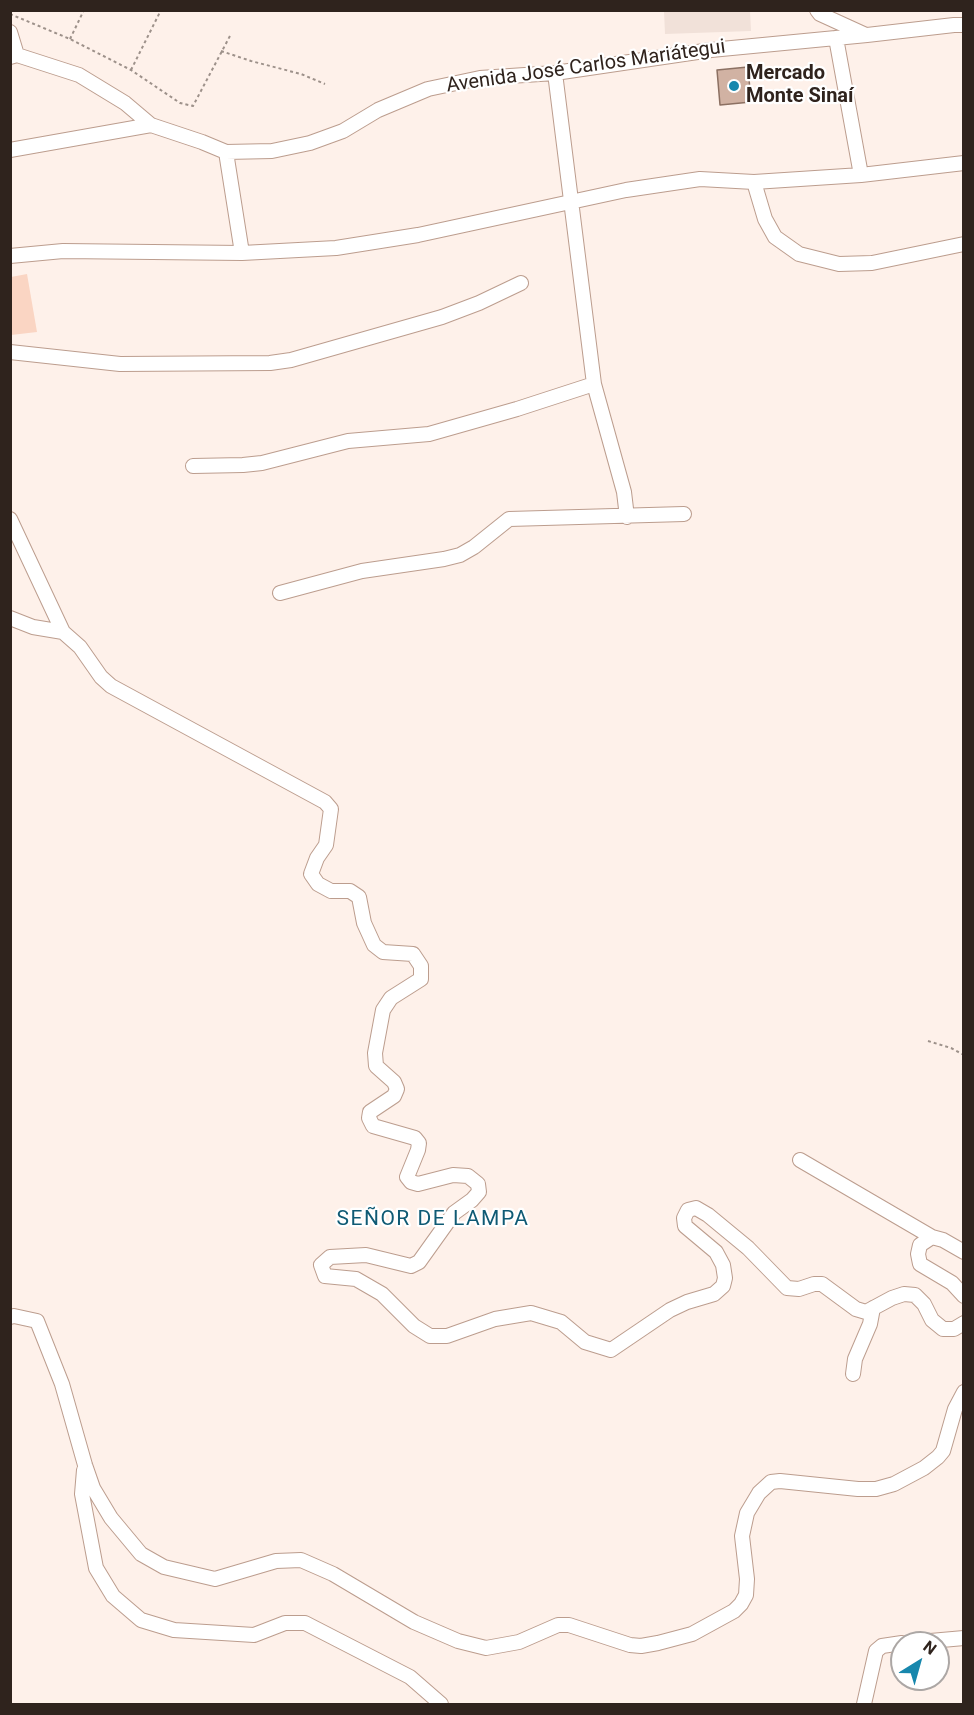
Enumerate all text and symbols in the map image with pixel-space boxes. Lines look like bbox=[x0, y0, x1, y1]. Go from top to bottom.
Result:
street label: Avenida José Carlos Mariátegui bbox=[445, 36, 727, 98]
place label: Mercado Monte Sinaí bbox=[746, 62, 854, 109]
marker: Mercado Monte Sinaí bbox=[727, 79, 741, 93]
district label: SEÑOR DE LAMPA bbox=[337, 1207, 529, 1233]
north arrow bbox=[890, 1631, 950, 1691]
text: N bbox=[920, 1637, 940, 1659]

